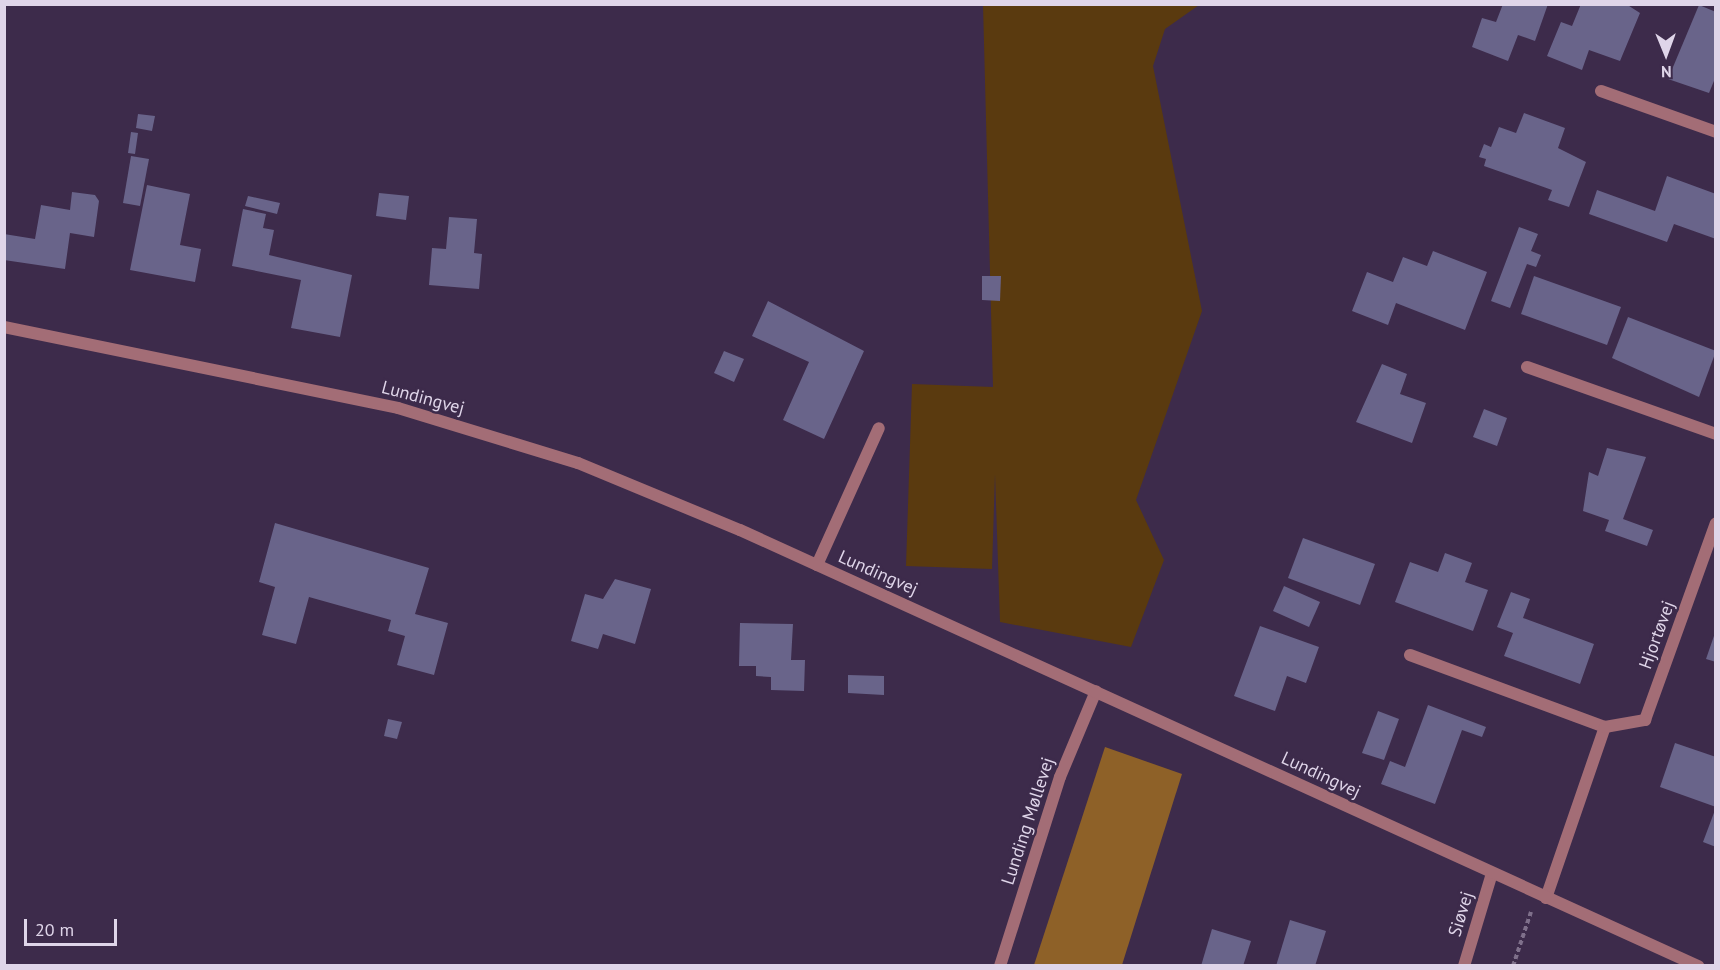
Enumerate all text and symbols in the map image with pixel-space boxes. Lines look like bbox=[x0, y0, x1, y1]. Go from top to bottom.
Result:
north arrow bbox=[1636, 24, 1696, 84]
text: N bbox=[1661, 62, 1672, 82]
street label: Lundingvej bbox=[379, 377, 467, 419]
street label: Lundingvej bbox=[835, 546, 921, 600]
street label: Hjortøvej bbox=[1635, 598, 1679, 672]
street label: Lundingvej bbox=[1278, 747, 1364, 803]
street label: Lunding Møllevej bbox=[997, 754, 1059, 888]
street label: Siøvej bbox=[1444, 889, 1478, 939]
scale bar bbox=[27, 907, 120, 945]
text: 20 m bbox=[35, 918, 74, 941]

